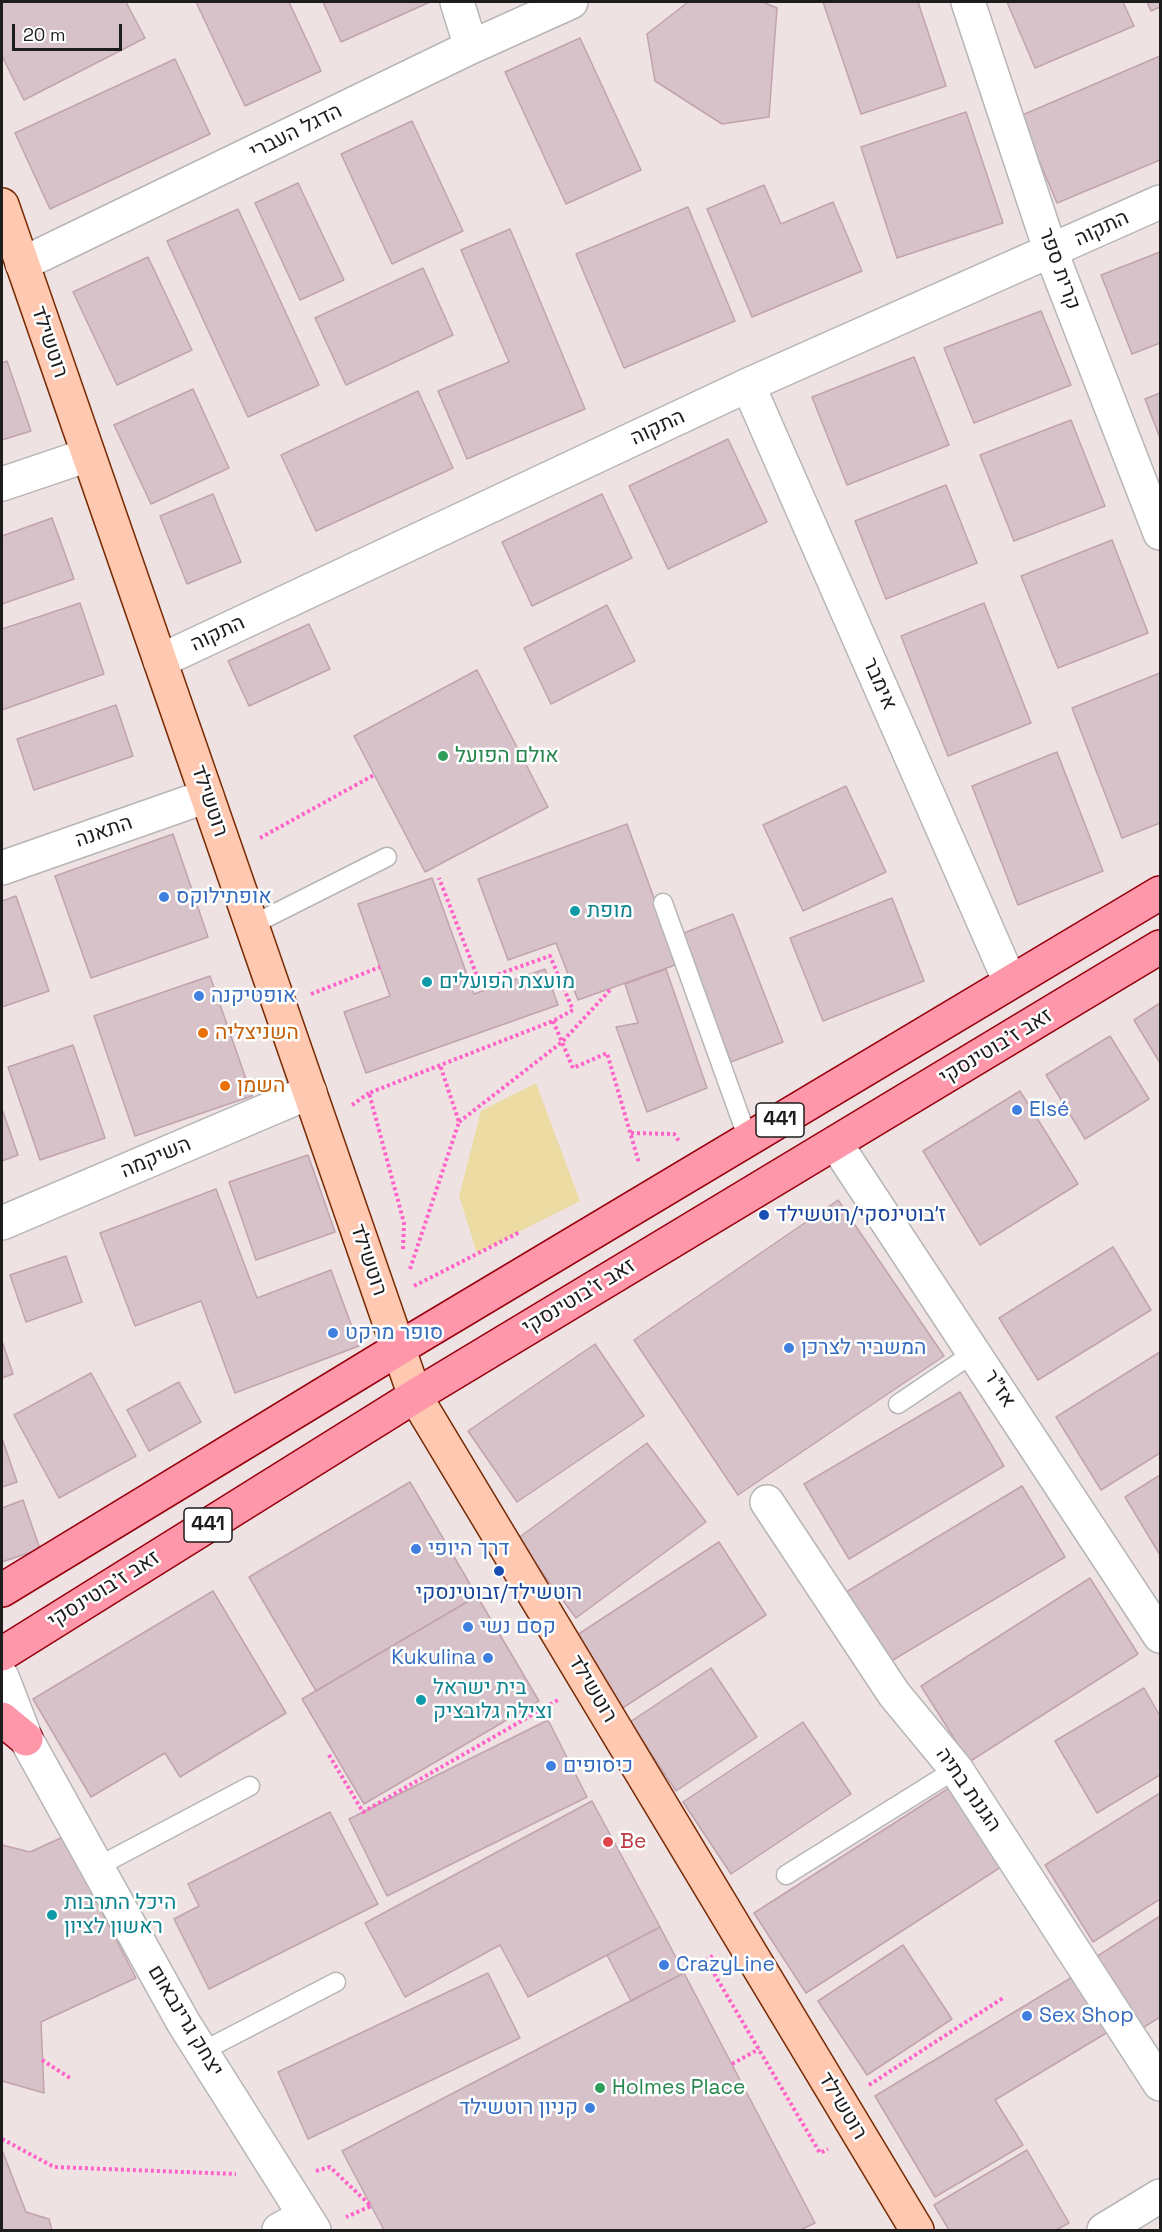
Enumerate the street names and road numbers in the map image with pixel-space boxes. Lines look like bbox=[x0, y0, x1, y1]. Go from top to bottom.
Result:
street label: הדגל העברי bbox=[246, 99, 346, 165]
street label: התקוה bbox=[1071, 206, 1133, 252]
street label: קרית ספר bbox=[1033, 225, 1085, 313]
street label: רוטשילד bbox=[25, 303, 73, 381]
street label: התקוה bbox=[627, 405, 689, 451]
street label: התקוה bbox=[187, 611, 249, 657]
street label: אימבר bbox=[856, 654, 902, 714]
street label: רוטשילד bbox=[185, 762, 233, 840]
street label: התאנה bbox=[72, 811, 136, 853]
street label: זאב ז'בוטינסקי bbox=[935, 1004, 1057, 1090]
road number: 441 bbox=[756, 1103, 804, 1137]
street label: השיקמה bbox=[117, 1132, 195, 1184]
street label: רוטשילד bbox=[344, 1221, 392, 1299]
street label: זאב ז'בוטינסקי bbox=[518, 1254, 640, 1340]
street label: אז"ר bbox=[978, 1365, 1020, 1413]
road number: 441 bbox=[184, 1508, 232, 1542]
street label: זאב ז'בוטינסקי bbox=[43, 1546, 165, 1634]
street label: רוטשילד bbox=[562, 1651, 622, 1727]
street label: הגננת בתיה bbox=[930, 1743, 1006, 1837]
street label: יצחק גרינבאום bbox=[142, 1961, 228, 2081]
street label: רוטשילד bbox=[812, 2068, 872, 2144]

